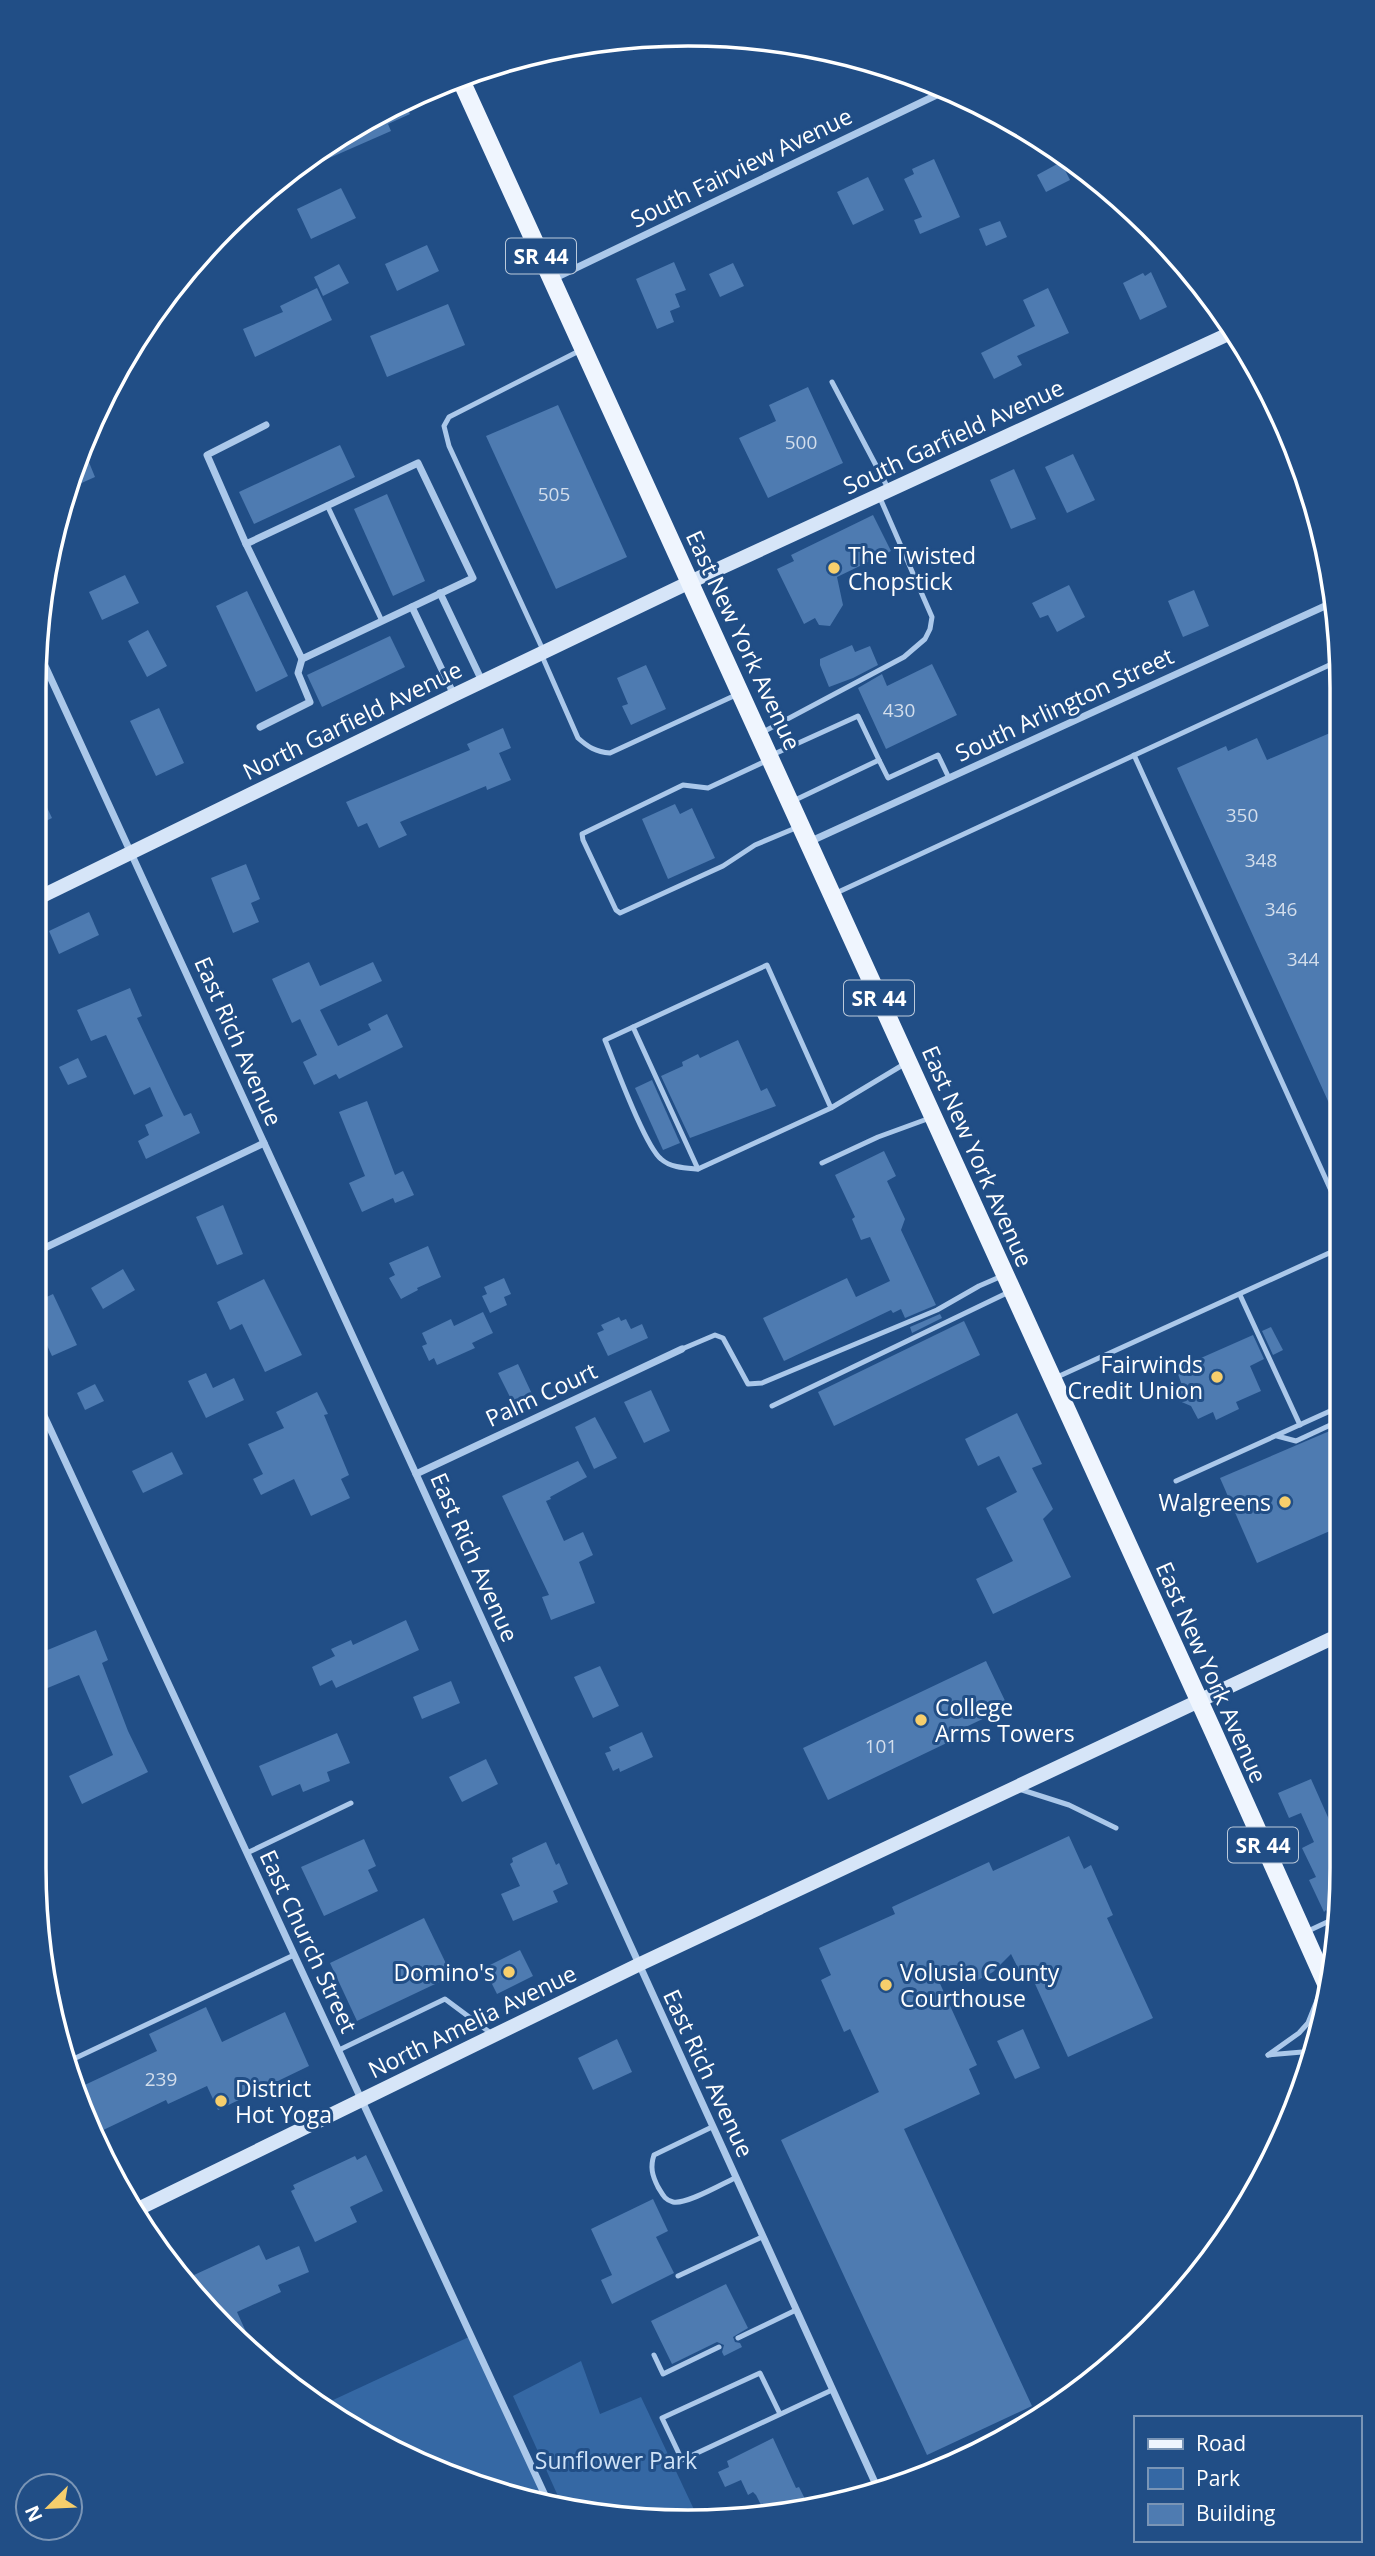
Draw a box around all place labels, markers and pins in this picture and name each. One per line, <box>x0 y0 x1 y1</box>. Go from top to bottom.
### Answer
place label: The Twisted Chopstick <box>848 539 976 597</box>
marker: The Twisted Chopstick <box>826 560 842 576</box>
place label: Fairwinds Credit Union <box>1068 1348 1203 1406</box>
marker: Fairwinds Credit Union <box>1209 1369 1225 1385</box>
place label: Walgreens <box>1158 1486 1271 1518</box>
marker: Walgreens <box>1277 1494 1293 1510</box>
place label: College Arms Towers <box>935 1691 1075 1749</box>
marker: College Arms Towers <box>913 1712 929 1728</box>
place label: Domino's <box>393 1956 495 1988</box>
place label: Volusia County Courthouse <box>900 1956 1060 2014</box>
marker: Domino's <box>501 1964 517 1980</box>
marker: Volusia County Courthouse <box>878 1977 894 1993</box>
place label: District Hot Yoga <box>235 2072 332 2130</box>
marker: District Hot Yoga <box>213 2093 229 2109</box>

